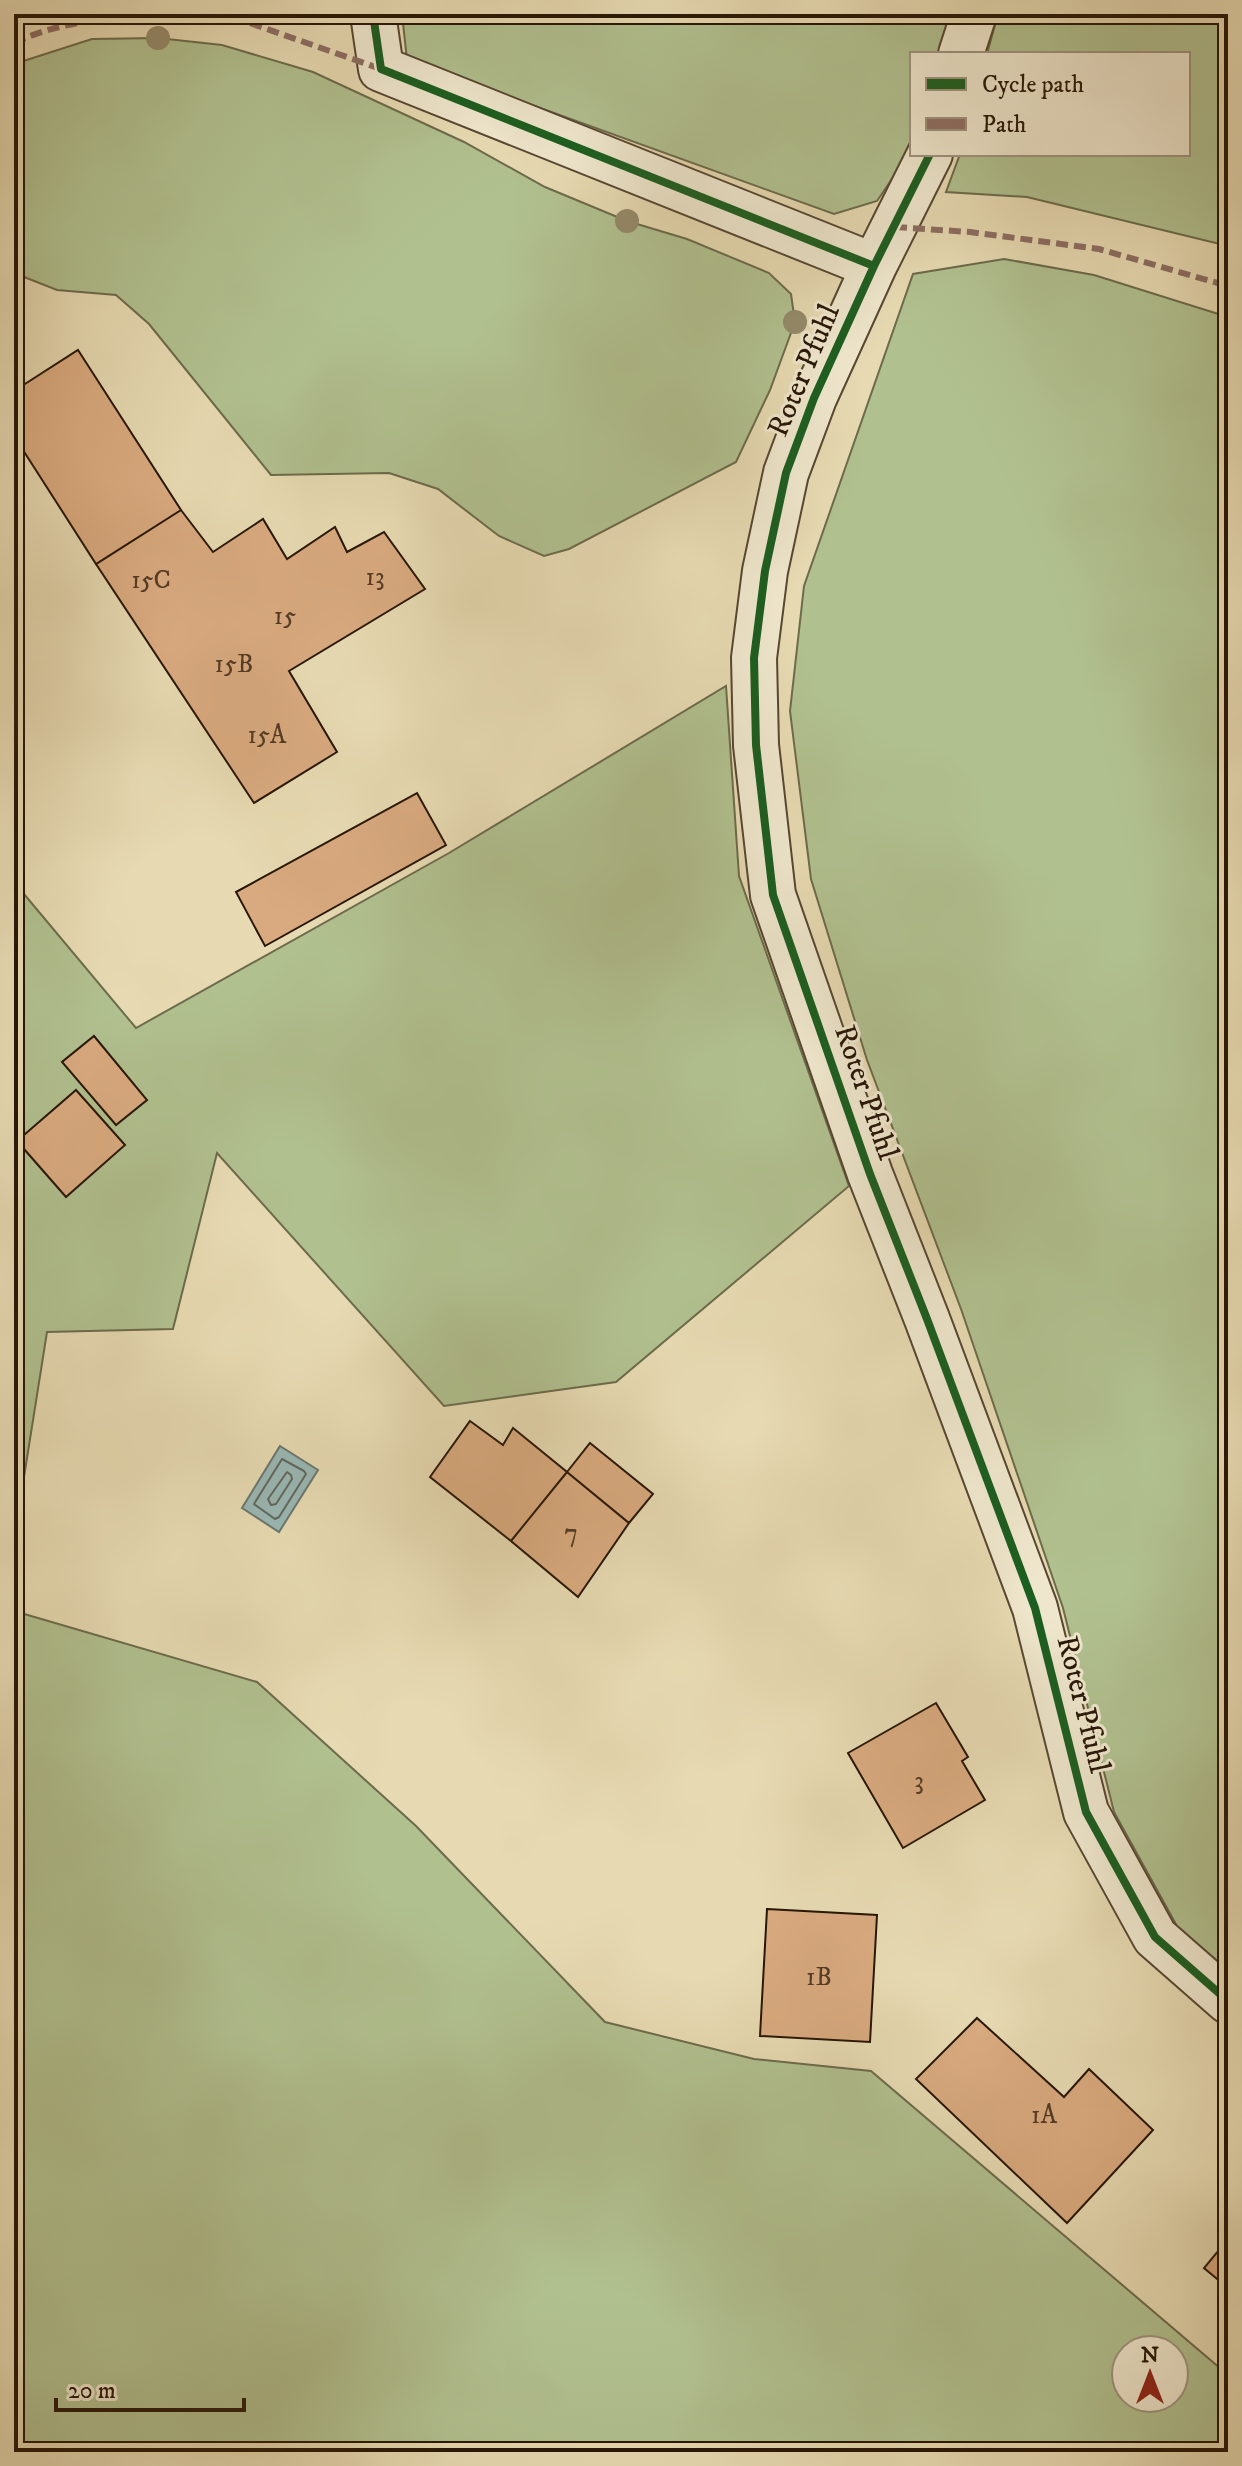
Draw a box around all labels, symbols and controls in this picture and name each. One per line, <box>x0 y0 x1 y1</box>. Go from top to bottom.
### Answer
legend <box>910 52 1190 156</box>
text: Cycle path <box>982 70 1084 100</box>
text: Path <box>982 110 1027 140</box>
street label: Roter Pfuhl <box>760 299 849 442</box>
house number: 13 <box>365 561 385 594</box>
house number: 15C <box>131 564 171 597</box>
house number: 15 <box>274 600 296 633</box>
house number: 15B <box>215 648 253 681</box>
house number: 15A <box>248 719 287 752</box>
street label: Roter Pfuhl <box>825 1020 906 1165</box>
house number: 7 <box>564 1517 578 1550</box>
street label: Roter Pfuhl <box>1048 1632 1117 1777</box>
house number: 3 <box>914 1765 924 1798</box>
house number: 1B <box>806 1961 832 1994</box>
house number: 1A <box>1031 2099 1057 2132</box>
north arrow <box>1110 2334 1190 2414</box>
text: N <box>1141 2342 1159 2369</box>
scale bar <box>56 2362 244 2412</box>
text: 20 m <box>68 2376 116 2406</box>

